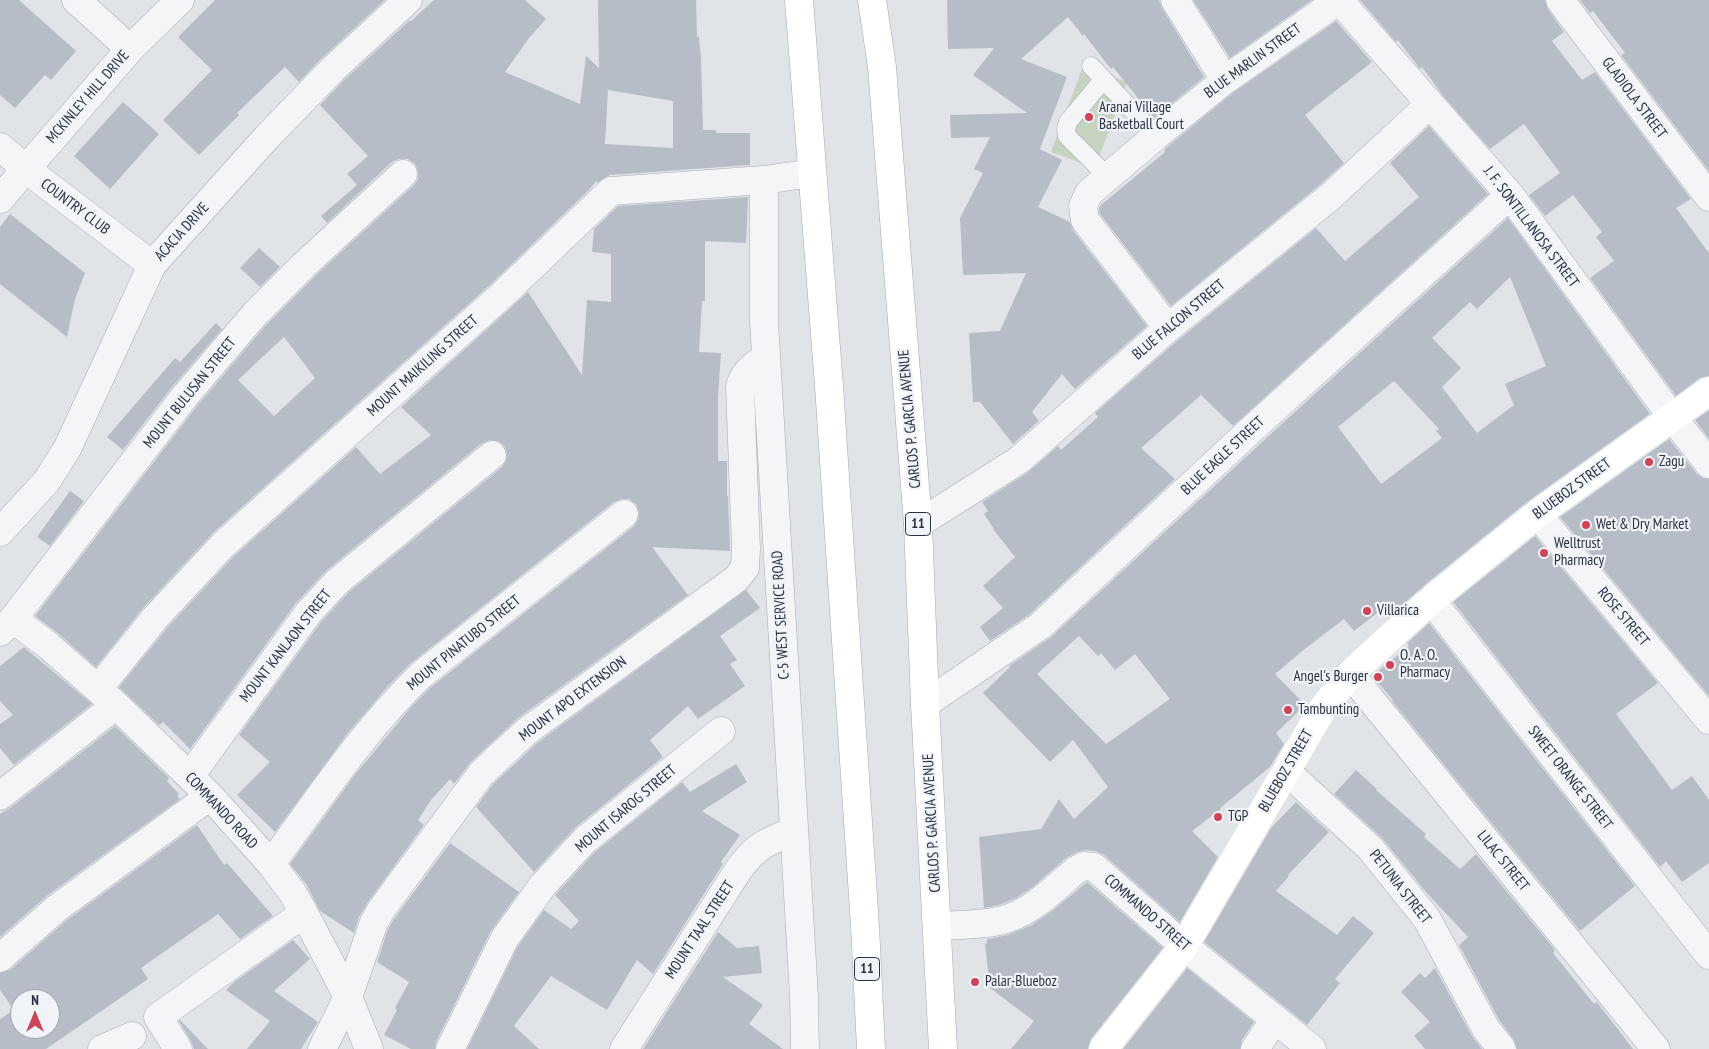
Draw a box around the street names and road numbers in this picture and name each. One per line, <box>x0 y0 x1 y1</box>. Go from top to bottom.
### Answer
street label: BLUE MARLIN STREET <box>1201 20 1305 102</box>
street label: MCKINLEY HILL DRIVE <box>43 47 133 147</box>
street label: GLADIOLA STREET <box>1598 54 1670 142</box>
street label: J. F. SONTILLANOSA STREET <box>1480 163 1582 291</box>
street label: COUNTRY CLUB <box>37 175 113 239</box>
street label: ACACIA DRIVE <box>151 199 213 265</box>
street label: BLUE FALCON STREET <box>1129 276 1229 364</box>
street label: MOUNT MAIKILING STREET <box>364 312 482 420</box>
street label: MOUNT BULUSAN STREET <box>140 334 240 452</box>
street label: CARLOS P. GARCIA AVENUE <box>895 349 925 489</box>
street label: BLUE EAGLE STREET <box>1178 413 1268 499</box>
street label: BLUEBOZ STREET <box>1529 455 1615 523</box>
road number: 11 <box>906 512 930 536</box>
street label: C-5 WEST SERVICE ROAD <box>769 550 793 680</box>
street label: ROSE STREET <box>1593 584 1653 650</box>
street label: MOUNT KANLAON STREET <box>236 586 336 706</box>
street label: MOUNT PINATUBO STREET <box>404 592 524 694</box>
street label: MOUNT APO EXTENSION <box>516 653 630 745</box>
street label: SWEET ORANGE STREET <box>1524 723 1616 833</box>
street label: BLUEBOZ STREET <box>1255 727 1317 815</box>
street label: CARLOS P. GARCIA AVENUE <box>919 753 945 893</box>
street label: MOUNT ISAROG STREET <box>572 762 680 856</box>
street label: COMMANDO ROAD <box>181 769 261 853</box>
street label: LILAC STREET <box>1473 827 1533 895</box>
street label: PETUNIA STREET <box>1365 846 1435 928</box>
street label: COMMANDO STREET <box>1100 871 1194 955</box>
street label: MOUNT TAAL STREET <box>662 878 738 982</box>
road number: 11 <box>854 958 880 981</box>

